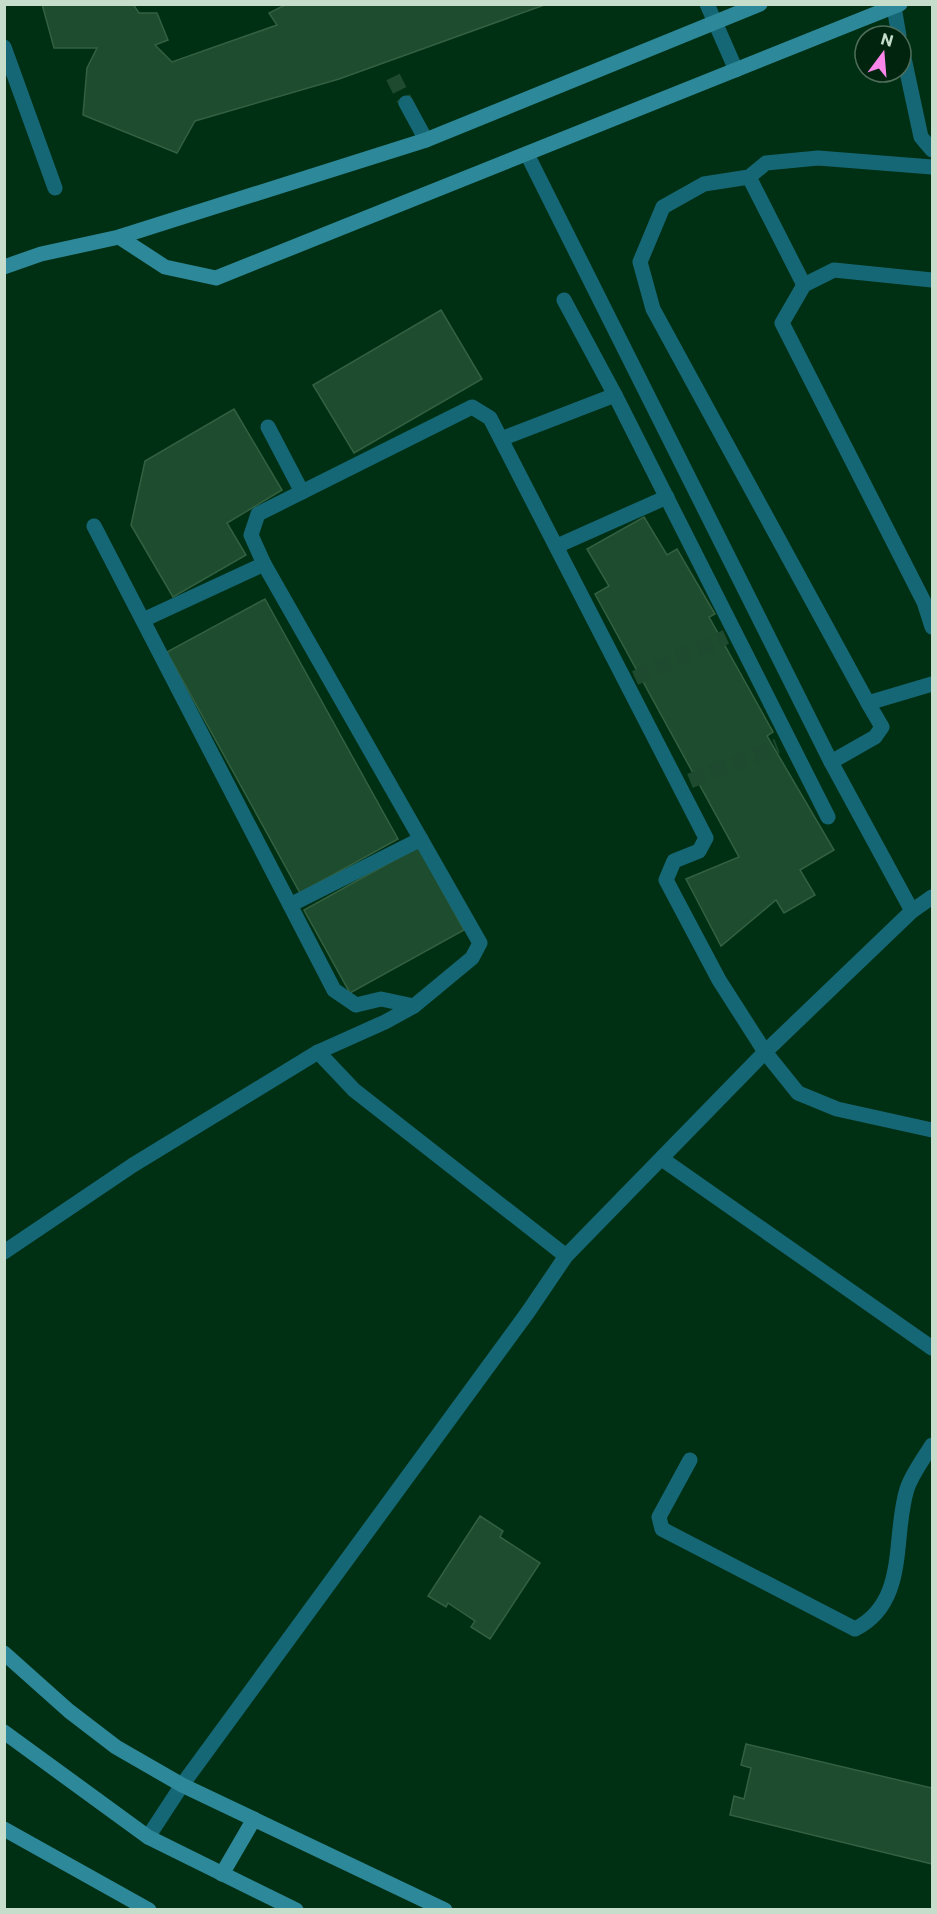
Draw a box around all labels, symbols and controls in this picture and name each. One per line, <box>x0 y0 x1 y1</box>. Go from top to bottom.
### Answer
north arrow <box>853 24 913 84</box>
text: N <box>879 28 896 50</box>

